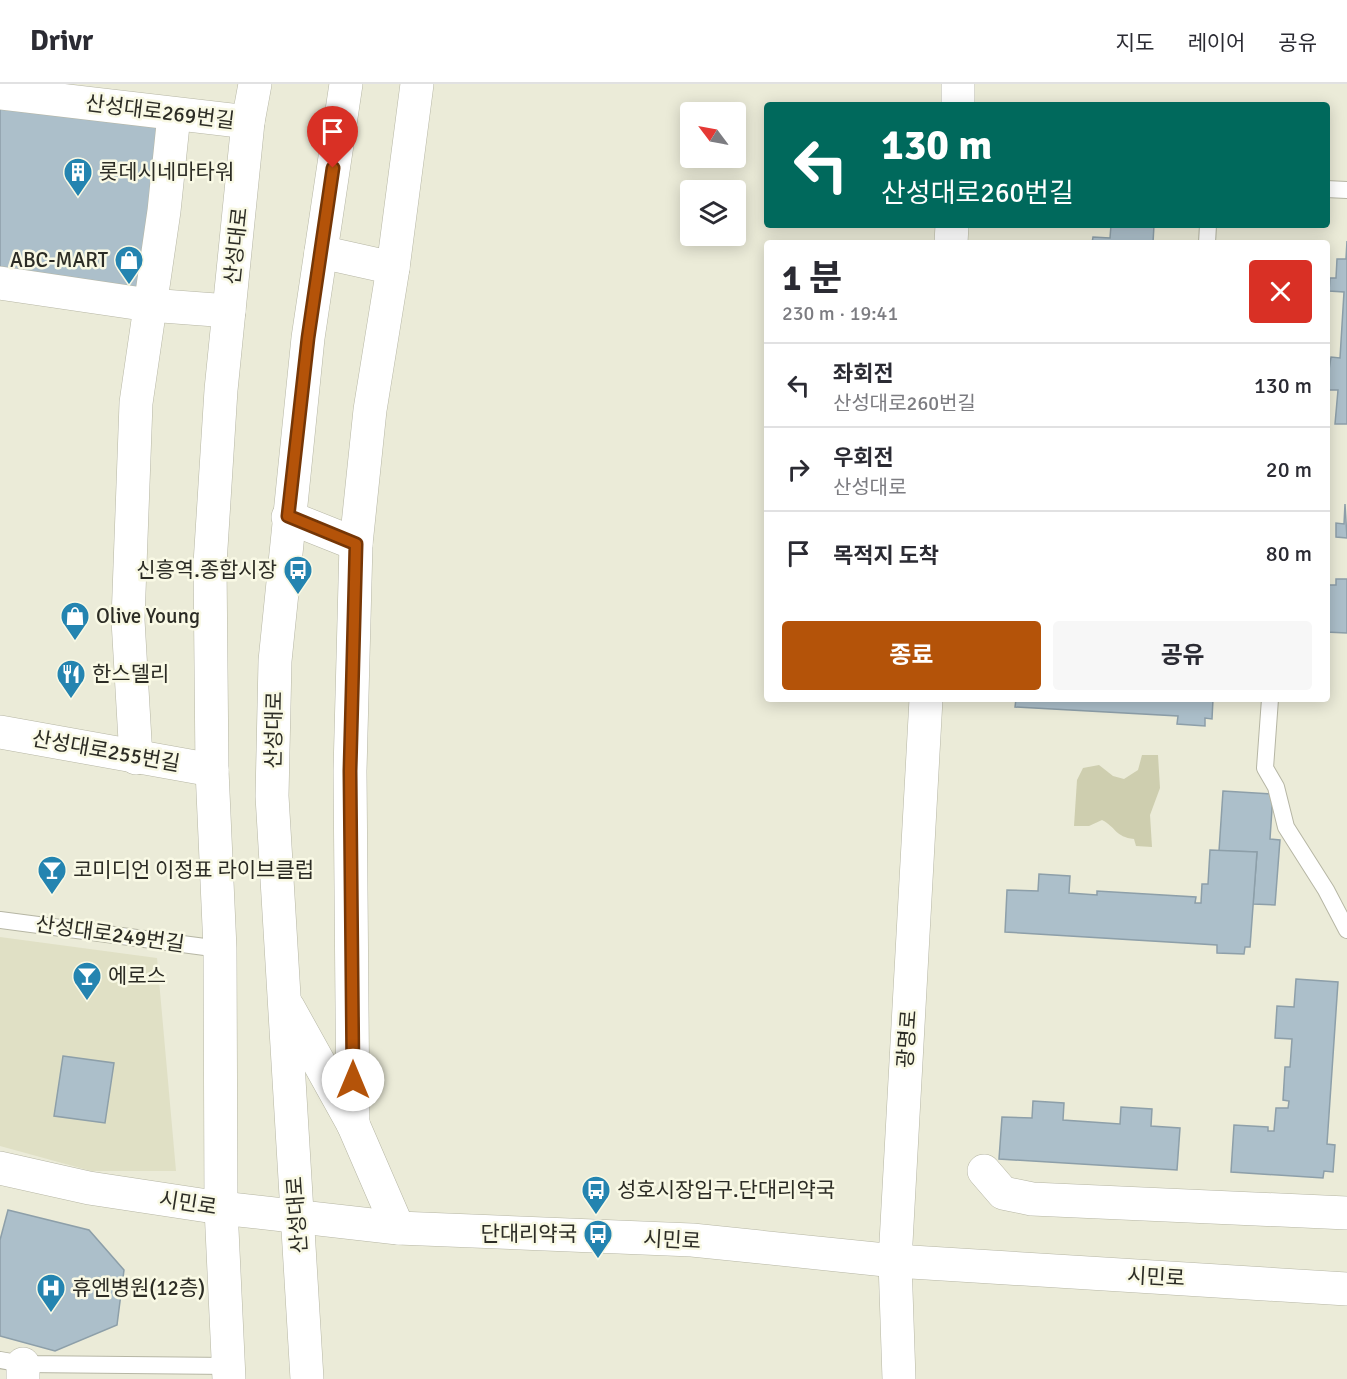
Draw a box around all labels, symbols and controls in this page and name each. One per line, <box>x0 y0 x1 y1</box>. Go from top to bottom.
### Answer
text: Drivr <box>30 24 93 58</box>
text: 지도 <box>1116 30 1154 56</box>
text: 레이어 <box>1187 30 1245 56</box>
text: 공유 <box>1278 30 1317 56</box>
street label: 산성대로269번길 <box>84 90 236 134</box>
north arrow <box>680 102 746 168</box>
map controls <box>680 102 746 246</box>
pin <box>307 106 358 168</box>
icon: arrive <box>316 115 349 148</box>
text: 130 m <box>881 120 992 171</box>
icon: left <box>782 126 860 204</box>
building icon: 롯데시네마타워 <box>62 156 94 198</box>
place label: 롯데시네마타워 <box>99 159 234 185</box>
text: 산성대로260번길 <box>881 177 1074 210</box>
button: layers <box>680 180 746 246</box>
street label: 산성대로 <box>219 206 253 286</box>
shop icon: ABC-MART <box>113 244 145 286</box>
place label: ABC-MART <box>10 247 109 273</box>
text: 1 분 <box>782 256 842 301</box>
button: close <box>1249 260 1312 323</box>
text: 230 m · 19:41 <box>782 301 898 326</box>
text: 좌회전 <box>833 360 894 387</box>
icon: left <box>782 369 815 402</box>
text: 130 m <box>1254 372 1312 399</box>
text: 산성대로260번길 <box>833 391 976 416</box>
text: 우회전 <box>833 444 894 471</box>
icon: right <box>782 453 815 486</box>
text: 20 m <box>1266 456 1312 483</box>
text: 산성대로 <box>833 475 907 500</box>
icon: arrive <box>782 537 815 570</box>
text: 80 m <box>1266 540 1312 567</box>
text: 목적지 도착 <box>833 542 939 569</box>
bus stop icon: 신흥역.종합시장 <box>282 554 314 596</box>
place label: 신흥역.종합시장 <box>136 557 277 583</box>
shop icon: Olive Young <box>59 600 91 642</box>
place label: Olive Young <box>96 603 200 629</box>
button: 종료 <box>782 621 1041 690</box>
button: 공유 <box>1053 621 1312 690</box>
restaurant icon: 한스델리 <box>55 658 87 700</box>
place label: 한스델리 <box>92 661 169 687</box>
street label: 산성대로 <box>260 691 288 769</box>
street label: 산성대로255번길 <box>30 725 182 777</box>
bar icon: 코미디언 이정표 라이브클럽 <box>36 854 68 896</box>
place label: 코미디언 이정표 라이브클럽 <box>73 857 314 883</box>
street label: 산성대로249번길 <box>34 911 186 957</box>
bar icon: 에로스 <box>71 960 103 1002</box>
place label: 에로스 <box>108 963 166 989</box>
street label: 광명로 <box>892 1009 922 1069</box>
position arrow <box>321 1048 385 1112</box>
bus stop icon: 성호시장입구.단대리약국 <box>580 1174 612 1216</box>
street label: 산성대로 <box>281 1176 313 1254</box>
place label: 성호시장입구.단대리약국 <box>617 1177 835 1203</box>
street label: 시민로 <box>157 1186 219 1220</box>
bus stop icon: 단대리약국 <box>582 1218 614 1260</box>
place label: 단대리약국 <box>480 1221 577 1247</box>
street label: 시민로 <box>642 1226 702 1254</box>
street label: 시민로 <box>1126 1263 1186 1291</box>
hospital icon: 휴엔병원(12층) <box>35 1272 67 1314</box>
place label: 휴엔병원(12층) <box>72 1275 205 1301</box>

